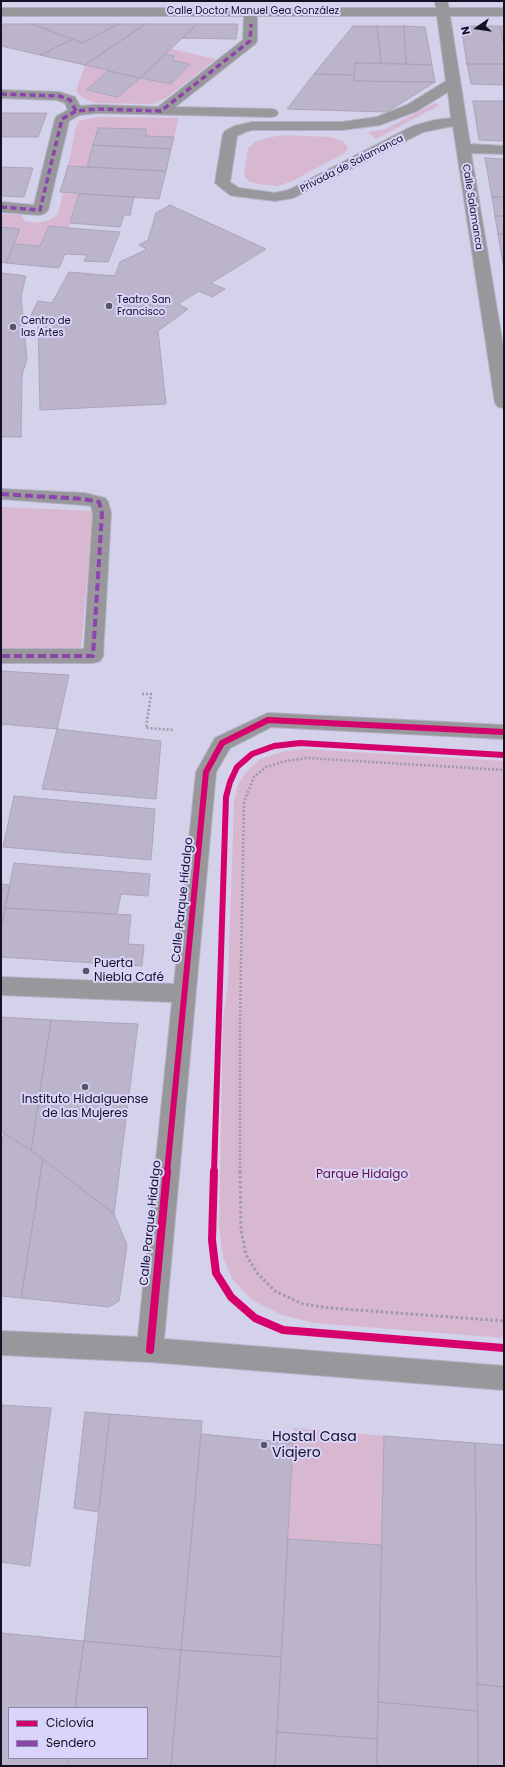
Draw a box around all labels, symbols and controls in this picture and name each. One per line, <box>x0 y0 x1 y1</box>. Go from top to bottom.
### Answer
street label: Calle Doctor Manuel Gea González <box>167 5 339 17</box>
north arrow <box>457 8 497 48</box>
text: N <box>457 25 474 37</box>
street label: Privada de Salamanca <box>298 133 406 195</box>
street label: Calle Salamanca <box>459 163 485 251</box>
place label: Teatro San Francisco <box>117 294 171 318</box>
marker: Teatro San Francisco <box>104 301 114 311</box>
place label: Centro de las Artes <box>21 315 71 338</box>
marker: Centro de las Artes <box>8 322 18 332</box>
street label: Calle Parque Hidalgo <box>169 837 197 963</box>
place label: Puerta Niebla Café <box>94 957 164 985</box>
marker: Puerta Niebla Café <box>81 966 91 976</box>
marker: Instituto Hidalguense de las Mujeres <box>80 1082 90 1092</box>
place label: Instituto Hidalguense de las Mujeres <box>22 1093 148 1121</box>
street label: Calle Parque Hidalgo <box>137 1160 165 1286</box>
park label: Parque Hidalgo <box>316 1168 408 1182</box>
place label: Hostal Casa Viajero <box>272 1429 357 1462</box>
marker: Hostal Casa Viajero <box>259 1440 269 1450</box>
legend <box>8 1707 148 1759</box>
text: Ciclovía <box>46 1714 94 1731</box>
text: Sendero <box>46 1734 96 1751</box>

